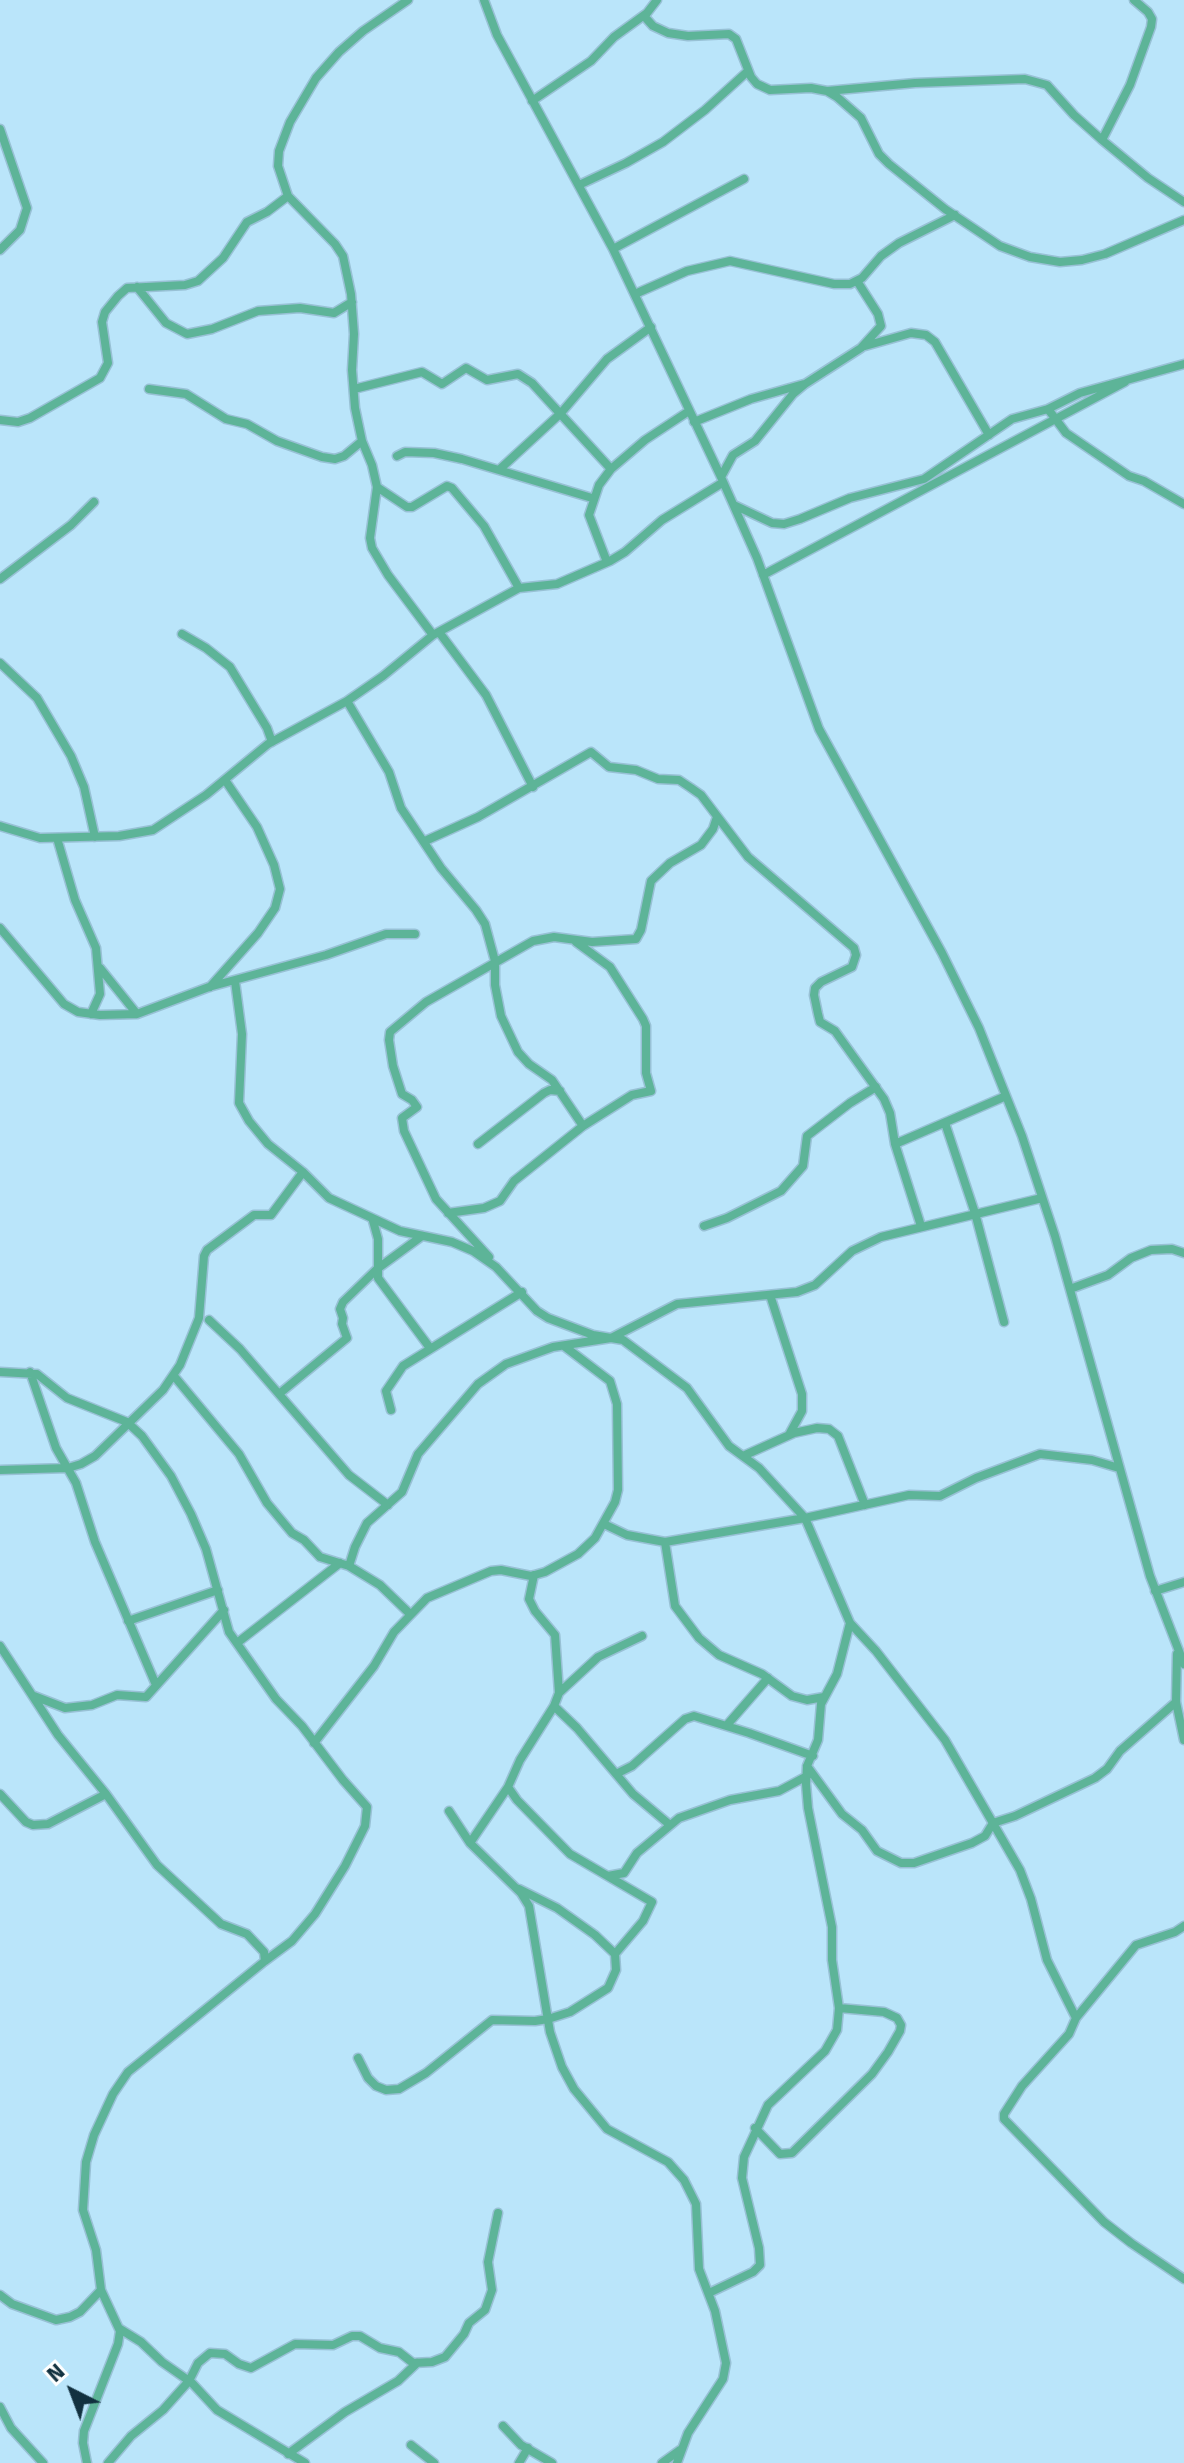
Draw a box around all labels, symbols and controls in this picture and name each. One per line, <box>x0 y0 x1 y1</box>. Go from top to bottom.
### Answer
north arrow <box>32 2351 112 2431</box>
text: N <box>41 2358 70 2388</box>

